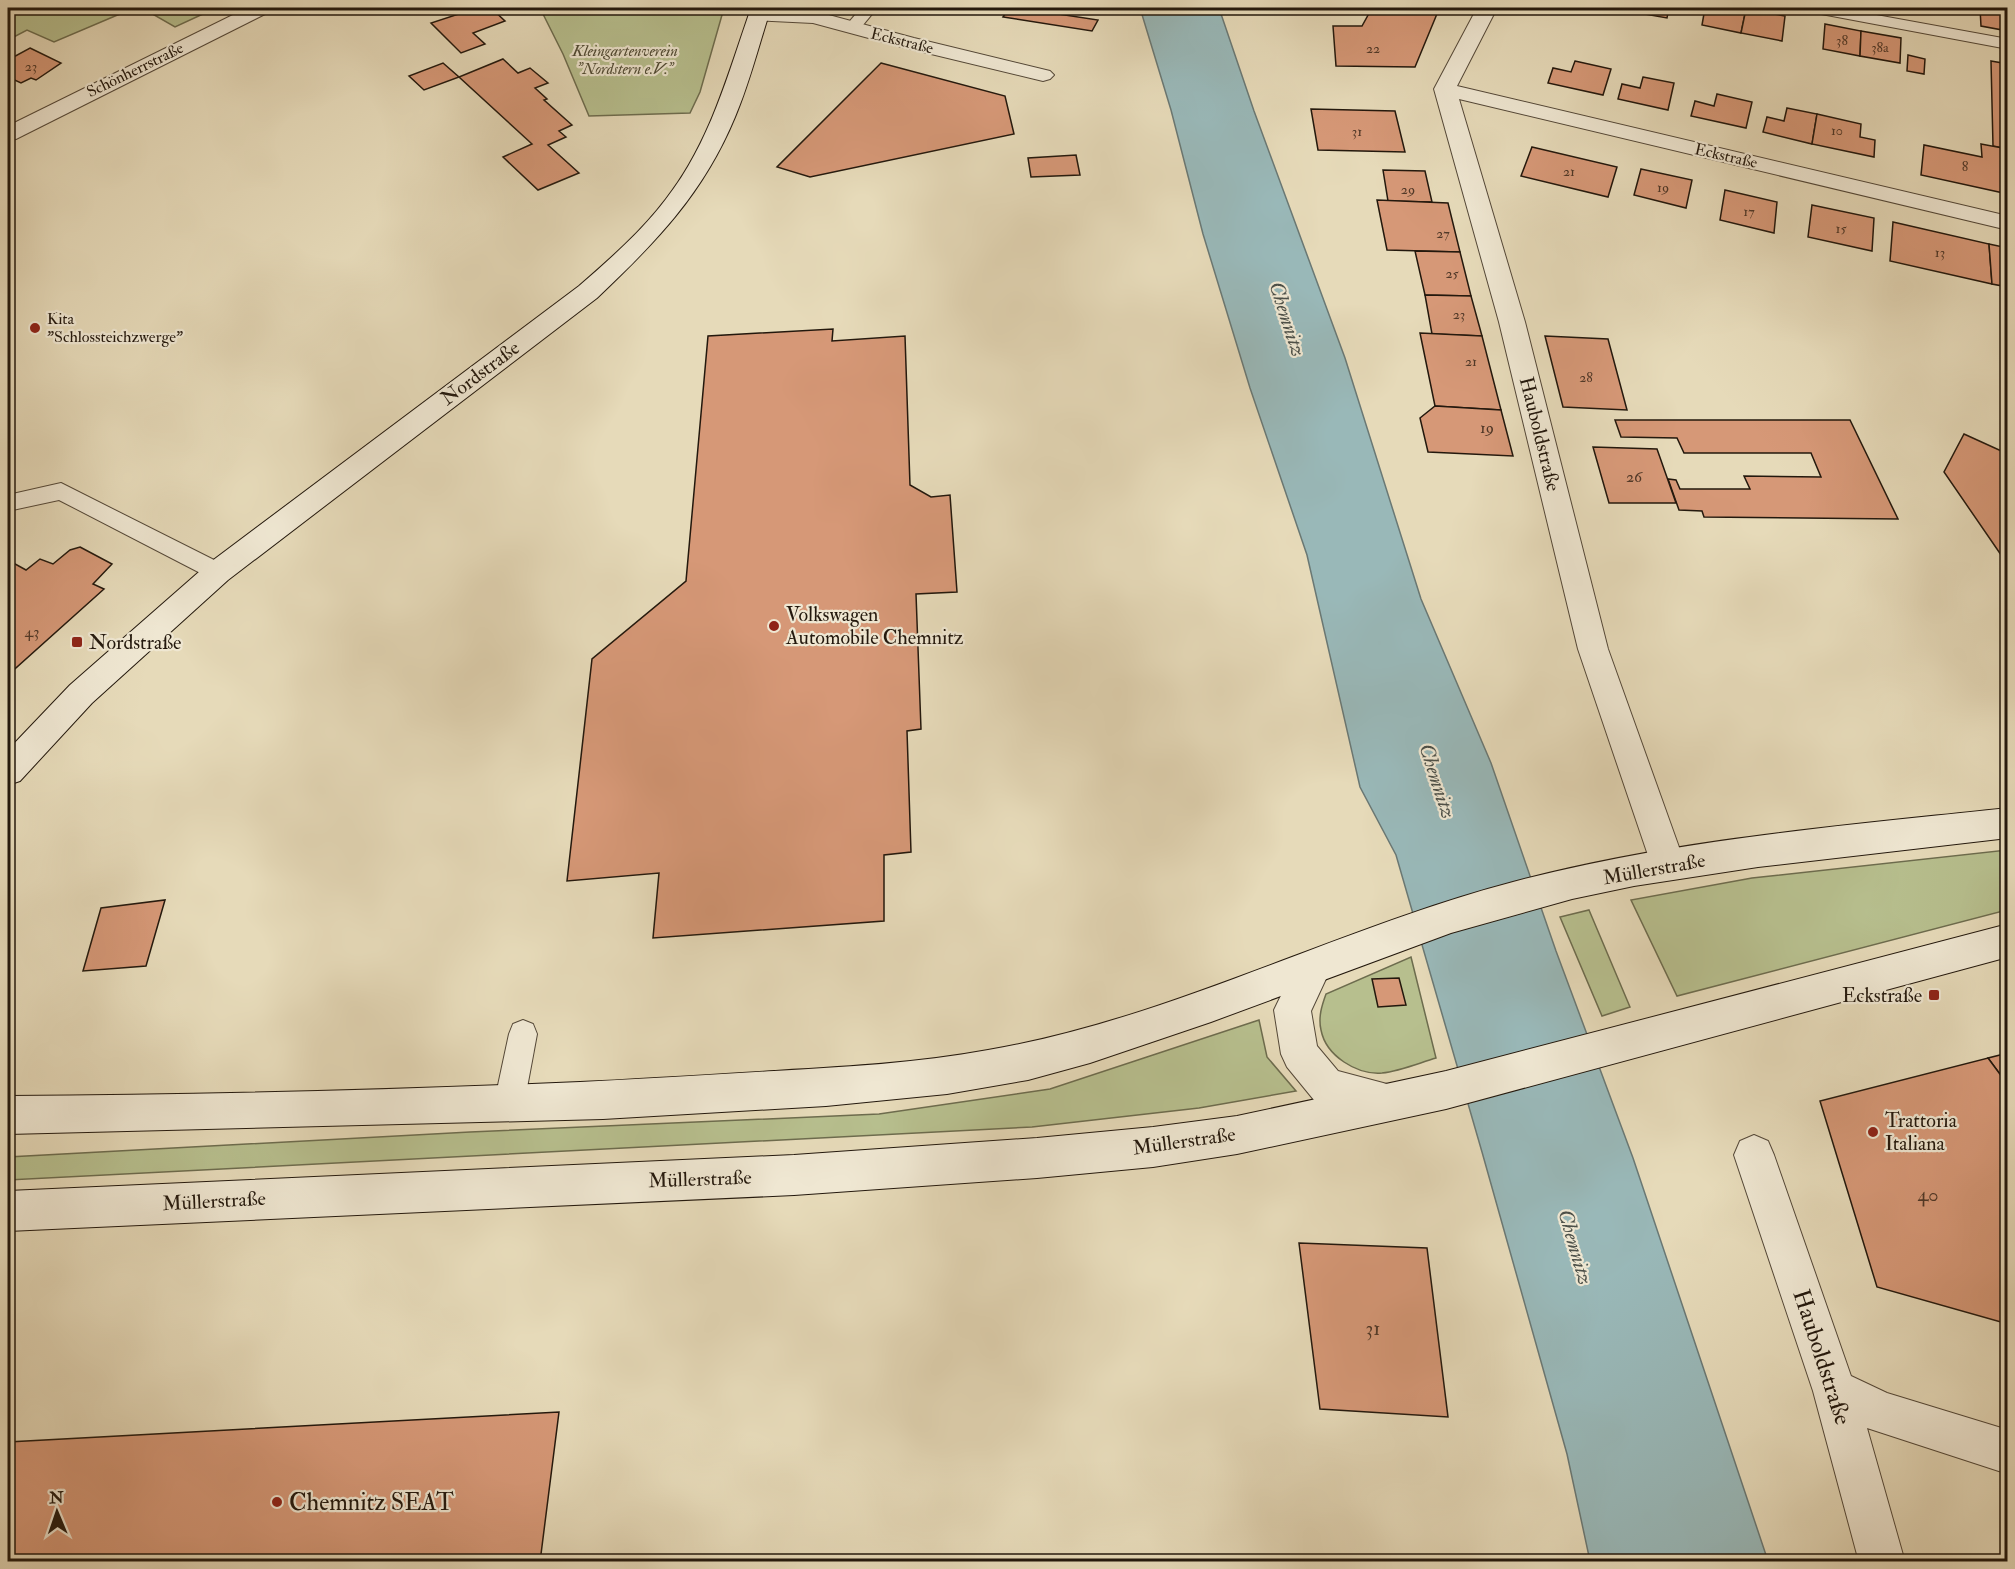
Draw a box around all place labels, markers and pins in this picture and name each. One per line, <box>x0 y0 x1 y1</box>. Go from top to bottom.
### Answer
place label: Kita "Schlossteichzwerge" <box>47 309 183 347</box>
marker: Kita "Schlossteichzwerge" <box>28 321 42 335</box>
place label: Volkswagen Automobile Chemnitz <box>785 602 964 650</box>
marker: Volkswagen Automobile Chemnitz <box>767 619 781 633</box>
place label: Nordstraße <box>89 630 181 655</box>
marker: Nordstraße <box>70 635 84 649</box>
place label: Eckstraße <box>1842 983 1922 1008</box>
marker: Eckstraße <box>1927 988 1941 1002</box>
place label: Trattoria Italiana <box>1885 1108 1958 1156</box>
marker: Trattoria Italiana <box>1866 1125 1880 1139</box>
place label: Chemnitz SEAT <box>289 1487 454 1518</box>
marker: Chemnitz SEAT <box>270 1495 284 1509</box>

